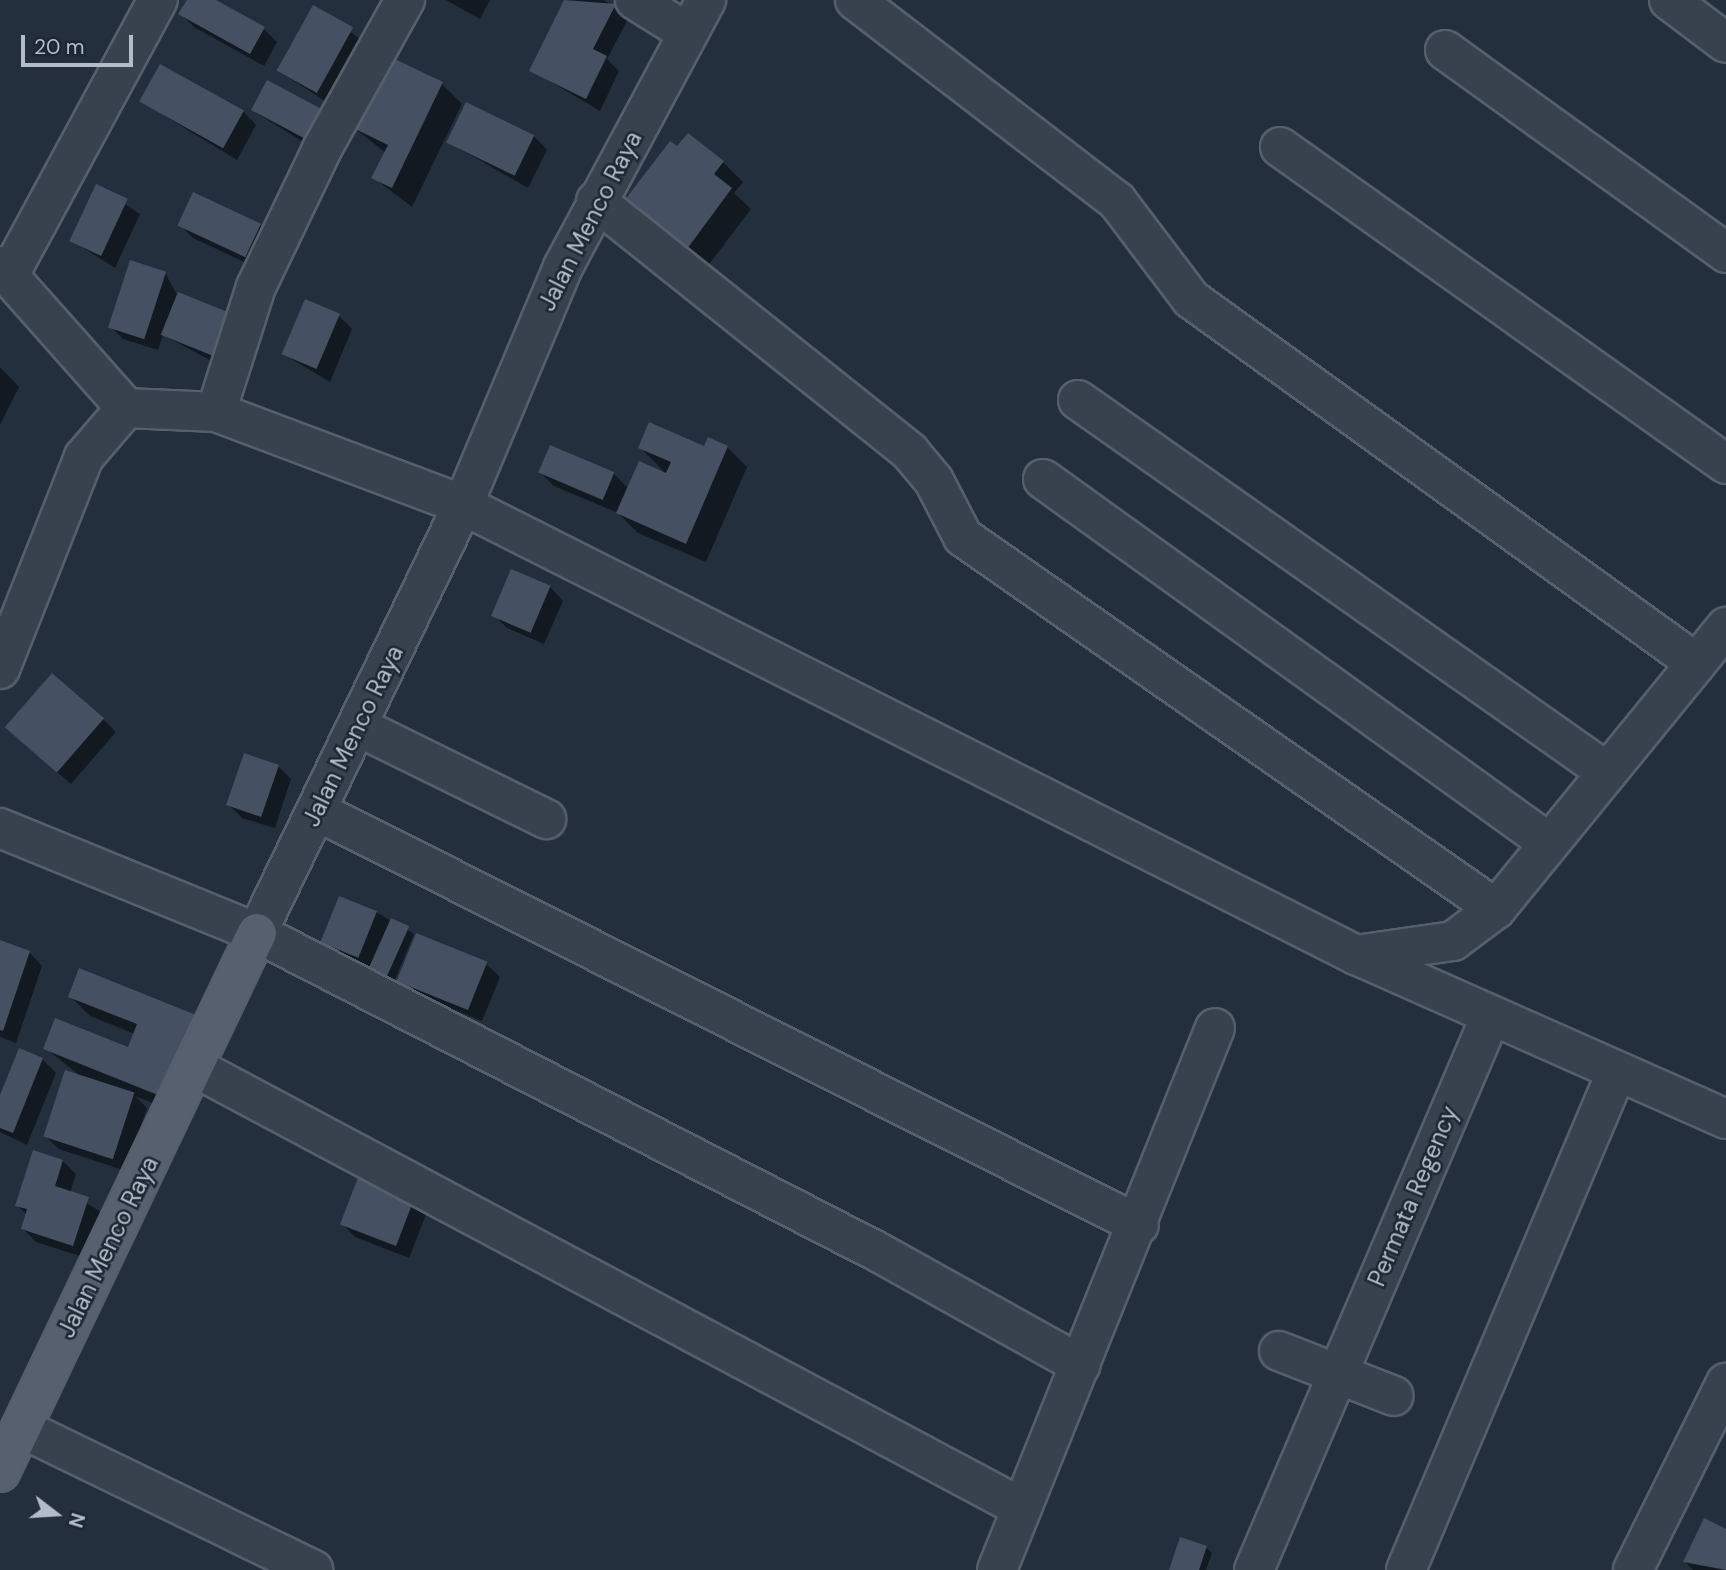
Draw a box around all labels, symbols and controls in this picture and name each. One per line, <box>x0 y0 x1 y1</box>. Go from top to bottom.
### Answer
scale bar <box>24 21 136 65</box>
text: 20 m <box>34 33 85 61</box>
street label: Jalan Menco Raya <box>532 126 648 316</box>
street label: Jalan Menco Raya <box>297 641 409 831</box>
street label: Permata Regency <box>1362 1101 1464 1291</box>
street label: Jalan Menco Raya <box>52 1152 164 1342</box>
north arrow <box>21 1479 91 1549</box>
text: N <box>63 1510 91 1531</box>

